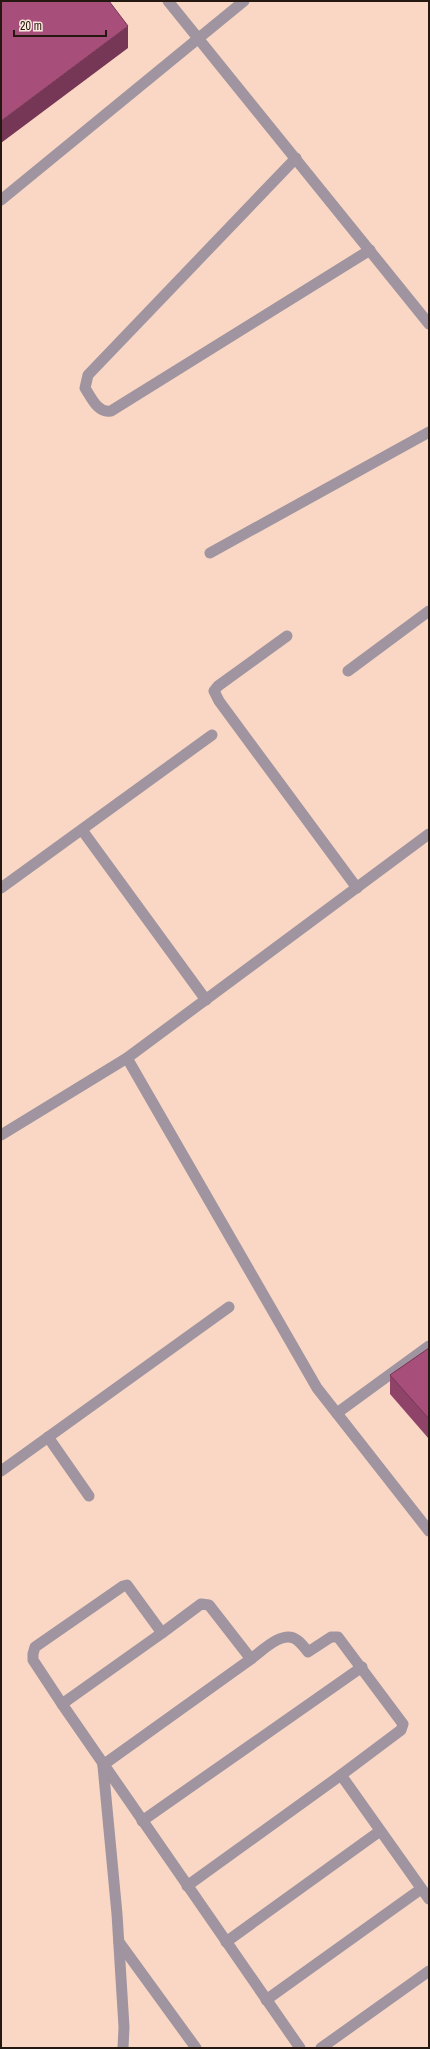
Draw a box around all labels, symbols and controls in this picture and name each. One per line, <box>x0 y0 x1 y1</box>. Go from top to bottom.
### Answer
scale bar <box>14 12 106 38</box>
text: 20 m <box>20 18 42 34</box>

